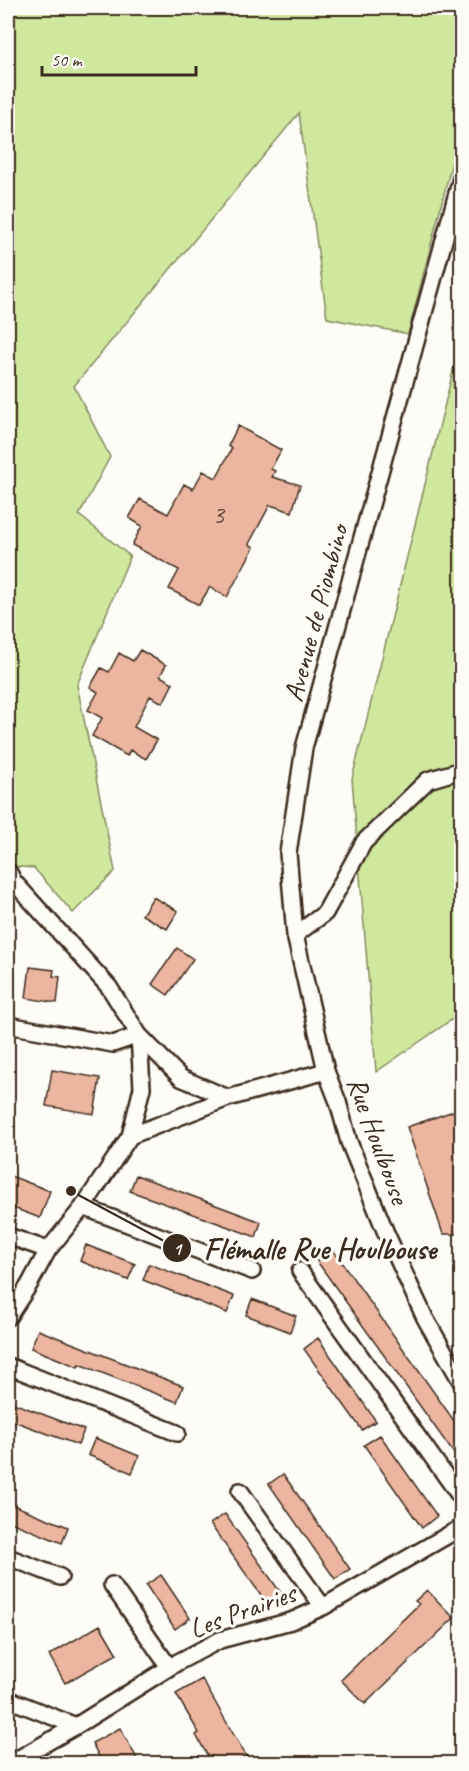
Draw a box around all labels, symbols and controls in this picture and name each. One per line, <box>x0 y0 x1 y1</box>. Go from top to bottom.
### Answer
scale bar <box>42 39 196 77</box>
text: 50 m <box>51 49 84 71</box>
house number: 3 <box>212 498 226 531</box>
street label: Avenue de Piombino <box>275 518 357 705</box>
street label: Rue Houlbouse <box>339 1072 418 1210</box>
callout: Flémalle Rue Houlbouse <box>162 1224 448 1272</box>
text: Flémalle Rue Houlbouse <box>204 1230 438 1268</box>
text: 1 <box>173 1238 183 1260</box>
street label: Les Prairies <box>184 1574 302 1646</box>

